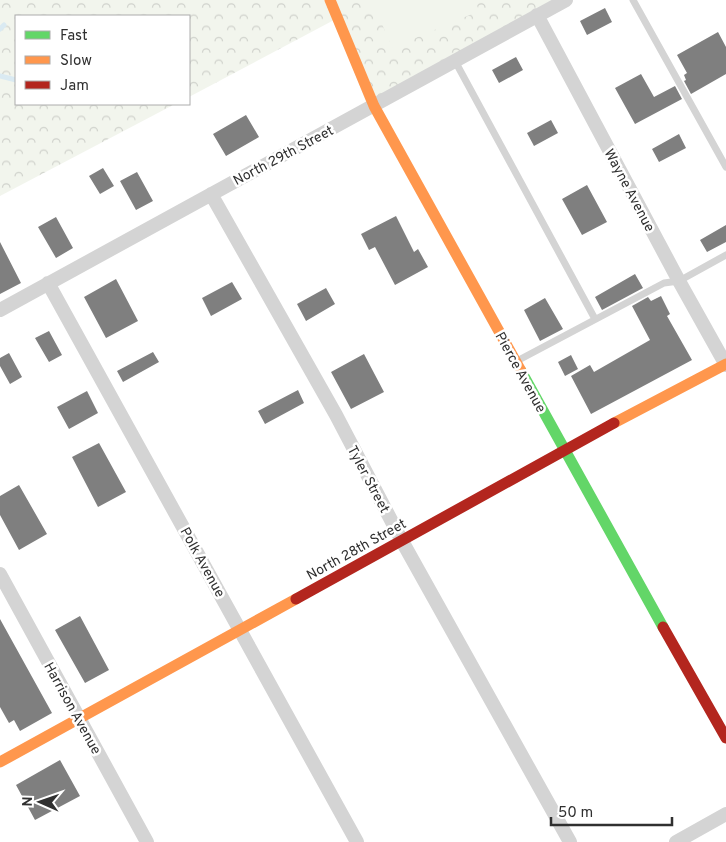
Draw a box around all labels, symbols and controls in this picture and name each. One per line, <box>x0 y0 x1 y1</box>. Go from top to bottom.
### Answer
legend <box>15 15 190 105</box>
text: Fast <box>60 27 88 46</box>
text: Slow <box>60 52 92 71</box>
text: Jam <box>60 77 89 96</box>
street label: North 29th Street <box>231 123 337 190</box>
street label: Wayne Avenue <box>600 146 658 235</box>
street label: Pierce Avenue <box>491 330 549 416</box>
street label: Tyler Street <box>343 443 392 516</box>
street label: North 28th Street <box>304 516 409 585</box>
street label: Polk Avenue <box>176 525 228 601</box>
street label: Harrison Avenue <box>39 660 104 758</box>
north arrow <box>15 777 65 827</box>
scale bar <box>551 794 672 826</box>
text: N <box>20 796 37 807</box>
text: 50 m <box>558 804 593 823</box>

